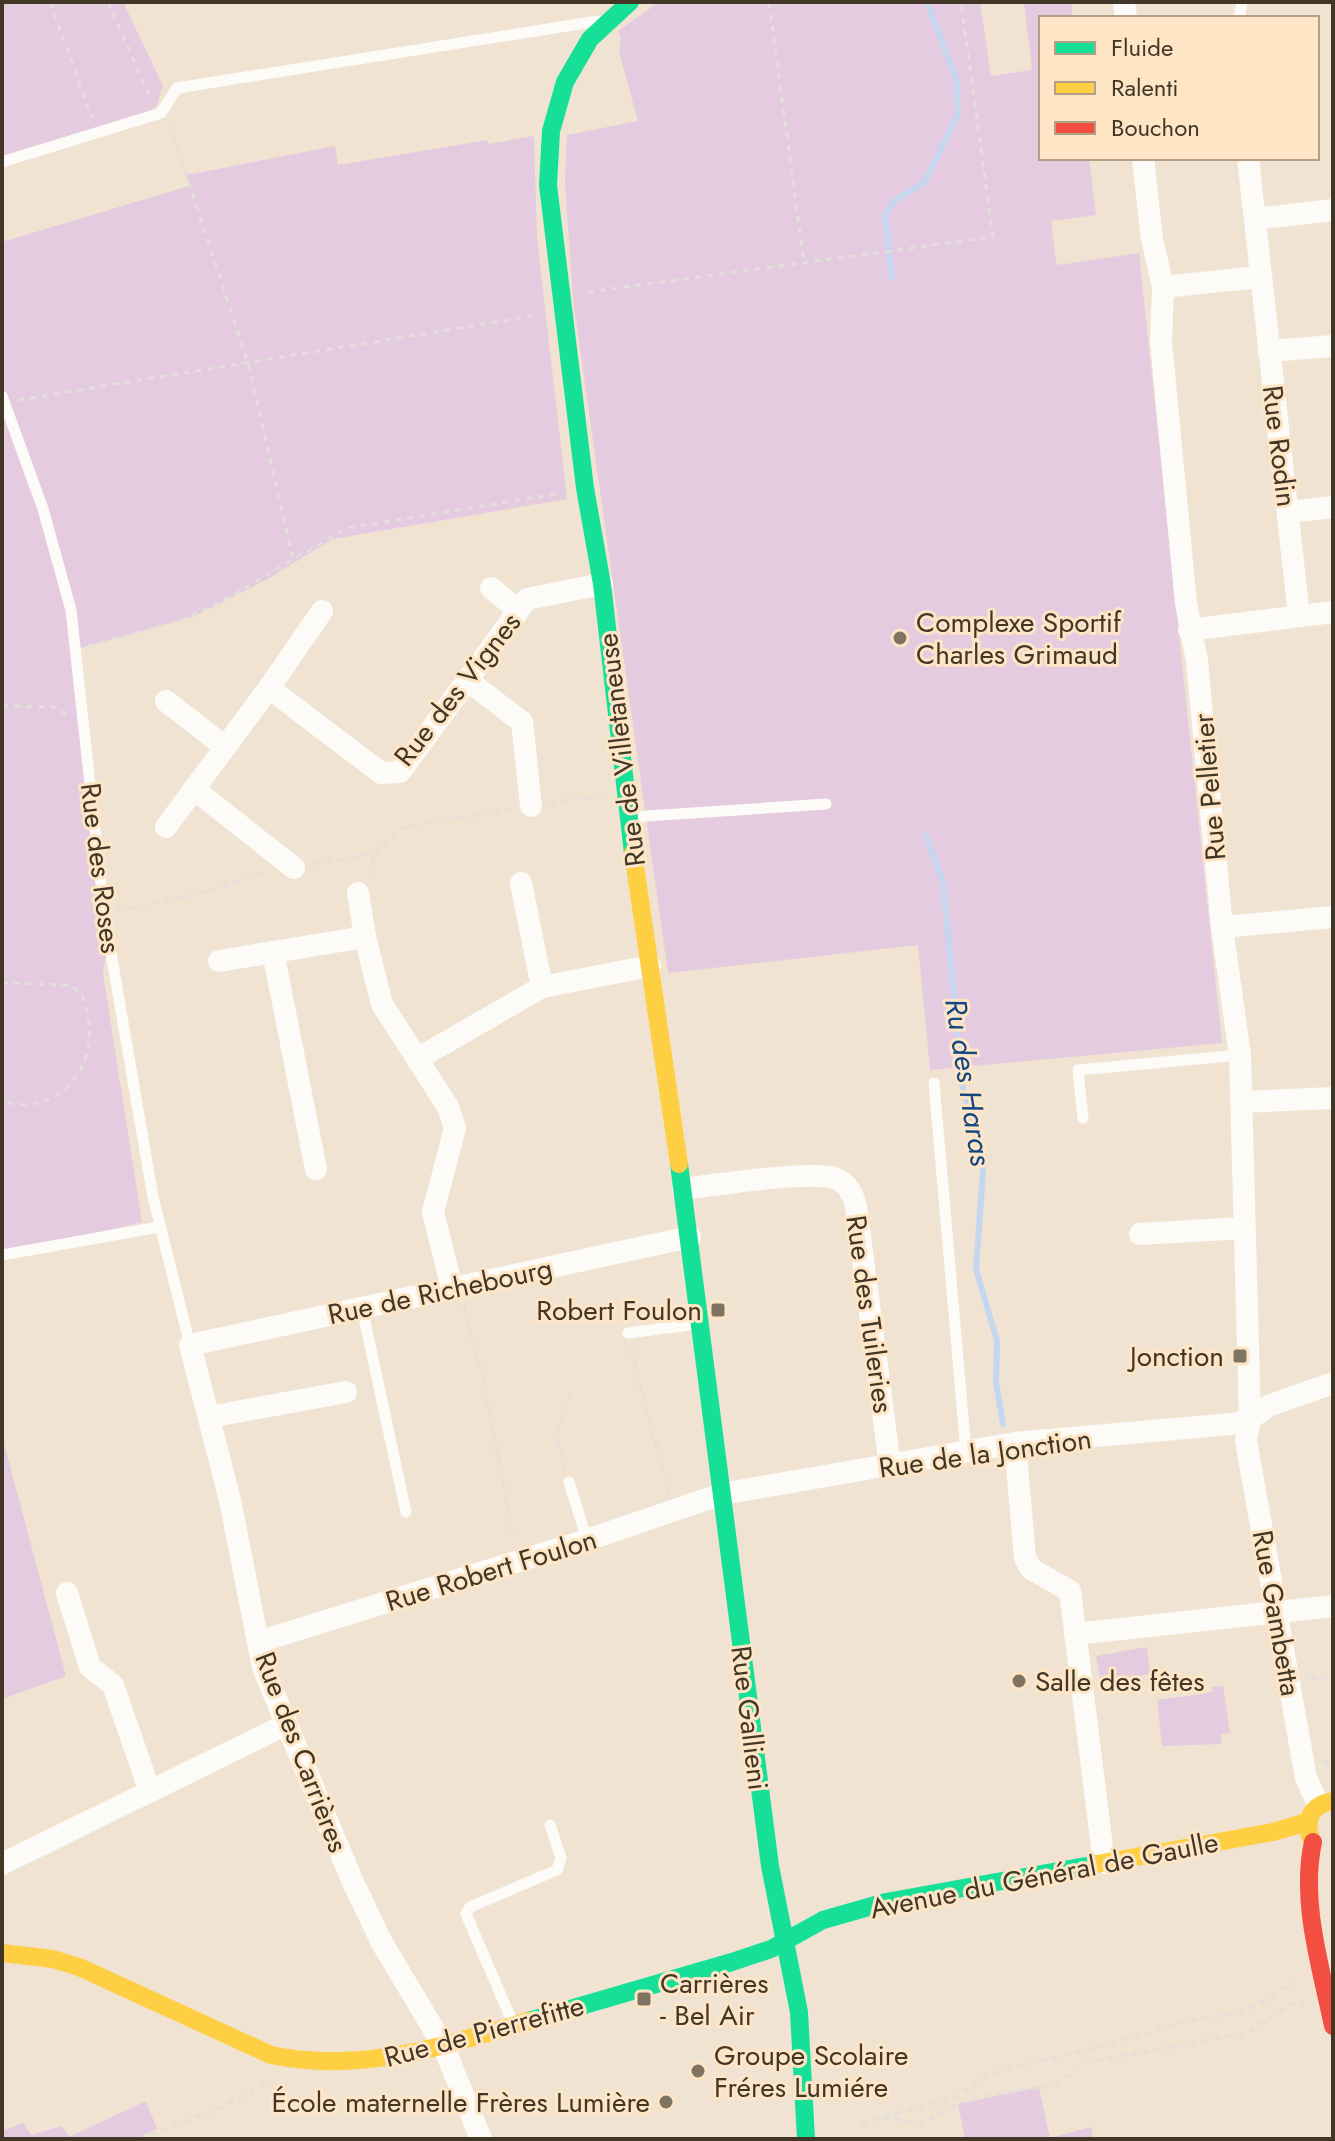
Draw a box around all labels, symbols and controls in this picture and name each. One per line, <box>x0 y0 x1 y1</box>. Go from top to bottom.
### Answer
legend <box>1039 16 1319 160</box>
text: Fluide <box>1111 30 1173 65</box>
text: Ralenti <box>1111 70 1178 105</box>
text: Bouchon <box>1111 110 1200 145</box>
street label: Rue Rodin <box>1252 383 1307 509</box>
place label: Complexe Sportif Charles Grimaud <box>916 602 1122 675</box>
street label: Rue des Vignes <box>384 604 531 775</box>
marker: Complexe Sportif Charles Grimaud <box>891 629 909 647</box>
street label: Rue de Villetaneuse <box>587 631 656 869</box>
street label: Rue Pelletier <box>1183 711 1236 862</box>
street label: Rue des Roses <box>70 781 131 956</box>
water label: Ru des Haras <box>934 995 1003 1169</box>
street label: Rue des Tuileries <box>835 1212 904 1416</box>
street label: Rue de Richebourg <box>324 1248 556 1335</box>
place label: Robert Foulon <box>536 1290 702 1331</box>
marker: Robert Foulon <box>709 1301 727 1319</box>
place label: Jonction <box>1126 1336 1224 1377</box>
marker: Jonction <box>1231 1347 1249 1365</box>
street label: Rue de la Jonction <box>876 1418 1094 1489</box>
street label: Rue Robert Foulon <box>381 1519 602 1622</box>
street label: Rue Gambetta <box>1242 1527 1311 1699</box>
street label: Rue Gallieni <box>720 1644 779 1792</box>
street label: Rue des Carrières <box>244 1646 359 1858</box>
place label: Salle des fêtes <box>1035 1661 1204 1702</box>
marker: Salle des fêtes <box>1010 1672 1028 1690</box>
street label: Avenue du Général de Gaulle <box>867 1822 1222 1929</box>
place label: Carrières - Bel Air <box>660 1963 768 2036</box>
street label: Rue de Pierrefitte <box>380 1985 589 2078</box>
marker: Carrières - Bel Air <box>635 1990 653 2008</box>
place label: Groupe Scolaire Fréres Lumiére <box>714 2035 908 2108</box>
marker: Groupe Scolaire Fréres Lumiére <box>689 2062 707 2080</box>
place label: École maternelle Frères Lumière <box>272 2082 650 2123</box>
marker: École maternelle Frères Lumière <box>657 2093 675 2111</box>

